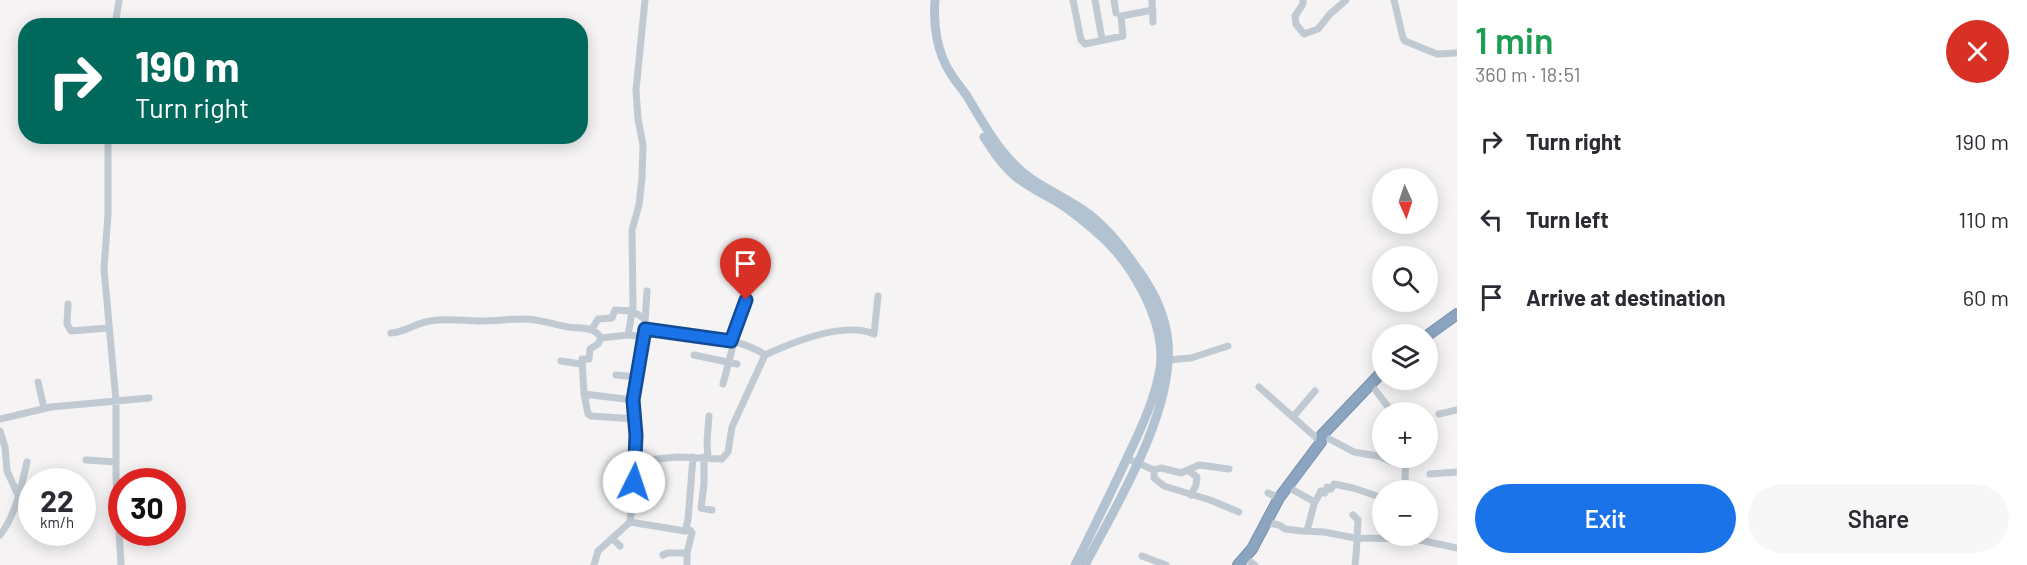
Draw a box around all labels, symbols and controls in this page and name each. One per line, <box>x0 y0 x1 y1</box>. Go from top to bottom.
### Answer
text: 1 min <box>1475 18 1554 61</box>
button: close <box>1946 20 2009 83</box>
text: 190 m <box>135 40 240 90</box>
icon: right <box>36 42 114 120</box>
text: 360 m · 18:51 <box>1475 62 1581 86</box>
text: Turn right <box>135 91 249 123</box>
icon: right <box>1475 125 1508 158</box>
text: Turn right <box>1526 128 1621 154</box>
text: 190 m <box>1955 128 2009 154</box>
north arrow <box>1372 168 1438 234</box>
map controls <box>1372 168 1438 546</box>
icon: left <box>1475 203 1508 236</box>
text: Turn left <box>1526 206 1609 232</box>
text: 110 m <box>1959 206 2009 232</box>
pin <box>720 238 771 300</box>
button: search <box>1372 246 1438 312</box>
icon: arrive <box>729 247 762 280</box>
icon: arrive <box>1475 281 1508 314</box>
text: Arrive at destination <box>1526 284 1725 310</box>
text: 60 m <box>1963 284 2009 310</box>
button: layers <box>1372 324 1438 390</box>
button: + <box>1372 402 1438 468</box>
position arrow <box>602 450 666 514</box>
speed limit sign: 30 <box>108 468 186 546</box>
button: − <box>1372 480 1438 546</box>
text: 22 <box>40 482 74 518</box>
button: Exit <box>1475 484 1736 553</box>
button: Share <box>1748 484 2009 553</box>
text: km/h <box>40 513 74 531</box>

